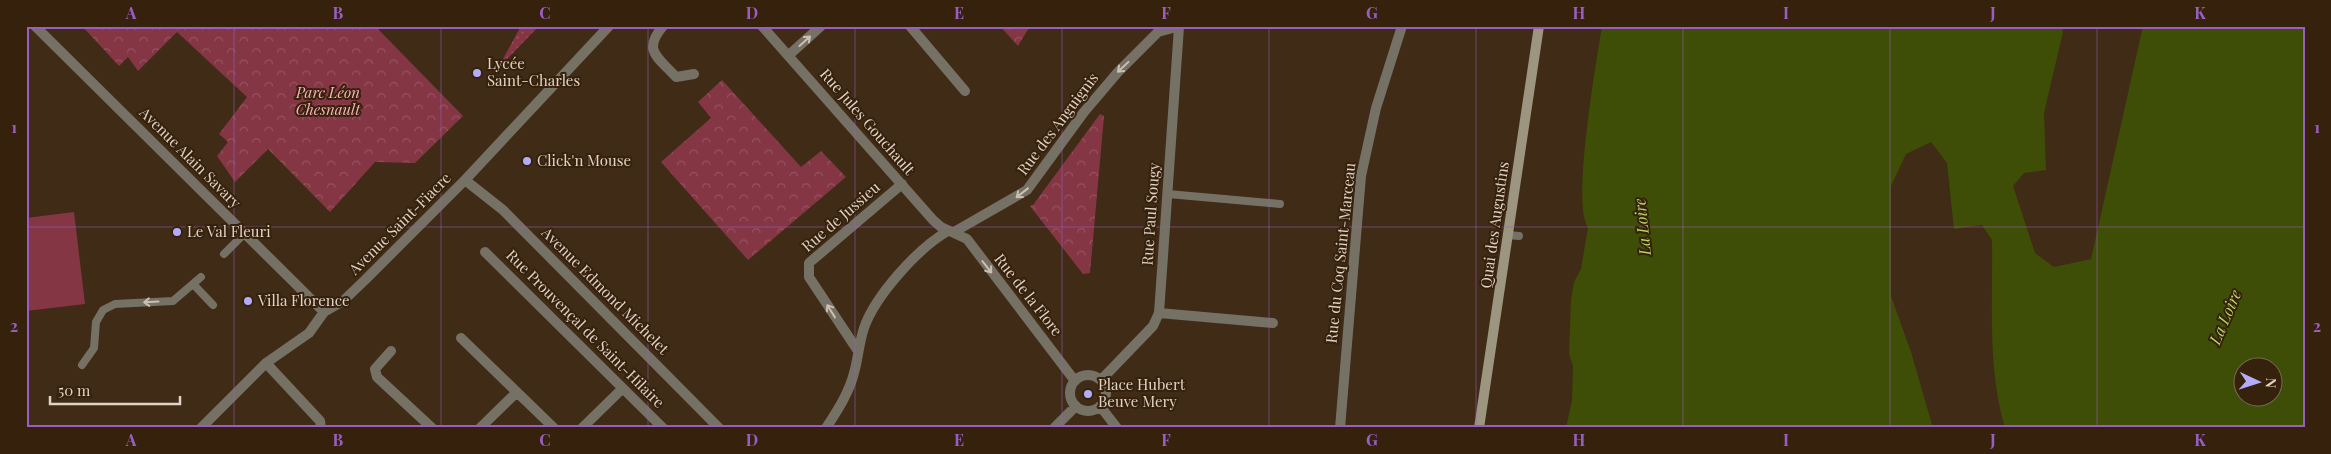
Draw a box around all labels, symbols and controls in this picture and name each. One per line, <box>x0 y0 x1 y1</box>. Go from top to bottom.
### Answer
text: A <box>125 2 137 23</box>
text: B <box>333 2 344 23</box>
text: C <box>539 2 551 23</box>
text: D <box>746 2 758 23</box>
text: E <box>954 2 964 23</box>
text: F <box>1161 2 1171 23</box>
text: G <box>1366 2 1378 23</box>
text: H <box>1573 2 1586 23</box>
text: I <box>1783 2 1789 23</box>
text: J <box>1989 2 1996 23</box>
text: K <box>2194 2 2206 23</box>
one-way arrow <box>799 35 812 47</box>
place label: Lycée Saint-Charles <box>487 53 580 90</box>
one-way arrow <box>1117 61 1130 73</box>
street label: Rue Jules Gouchault <box>816 64 920 179</box>
marker: Lycée Saint-Charles <box>471 67 483 79</box>
street label: Rue des Anguignis <box>1012 68 1102 179</box>
park label: Parc Léon Chesnault <box>295 82 361 119</box>
street label: Avenue Alain Savary <box>135 102 246 213</box>
text: 1 <box>11 116 17 137</box>
text: 1 <box>2314 116 2320 137</box>
place label: Click'n Mouse <box>537 150 631 170</box>
marker: Click'n Mouse <box>521 155 533 167</box>
street label: Quai des Augustins <box>1475 160 1513 290</box>
street label: Rue Paul Sougy <box>1136 161 1164 266</box>
street label: Rue du Coq Saint-Marceau <box>1321 161 1359 344</box>
street label: Avenue Saint-Fiacre <box>343 168 455 279</box>
street label: Rue de Jussieu <box>797 177 884 256</box>
one-way arrow <box>1015 187 1028 198</box>
water label: La Loire <box>1628 197 1655 258</box>
place label: Le Val Fleuri <box>187 221 271 241</box>
street label: Avenue Edmond Michelet <box>537 222 674 359</box>
marker: Le Val Fleuri <box>171 226 183 238</box>
street label: Rue Prouvençal de Saint-Hilaire <box>502 245 669 412</box>
street label: Rue de la Flore <box>990 249 1067 340</box>
one-way arrow <box>981 260 992 273</box>
water label: La Loire <box>2203 286 2245 348</box>
place label: Villa Florence <box>257 290 350 310</box>
marker: Villa Florence <box>242 295 254 307</box>
one-way arrow <box>143 298 159 307</box>
one-way arrow <box>825 305 835 319</box>
text: 2 <box>10 315 18 336</box>
text: 2 <box>2313 315 2321 336</box>
north arrow <box>2234 356 2284 406</box>
scale bar <box>50 374 180 406</box>
place label: Place Hubert Beuve Mery <box>1098 374 1186 411</box>
text: N <box>2262 377 2281 389</box>
text: 50 m <box>58 380 91 400</box>
marker: Place Hubert Beuve Mery <box>1082 388 1094 400</box>
text: A <box>125 429 137 450</box>
text: B <box>333 429 344 450</box>
text: C <box>539 429 551 450</box>
text: D <box>746 429 758 450</box>
text: E <box>954 429 964 450</box>
text: F <box>1161 429 1171 450</box>
text: G <box>1366 429 1378 450</box>
text: H <box>1573 429 1586 450</box>
text: I <box>1783 429 1789 450</box>
text: J <box>1989 429 1996 450</box>
text: K <box>2194 429 2206 450</box>

